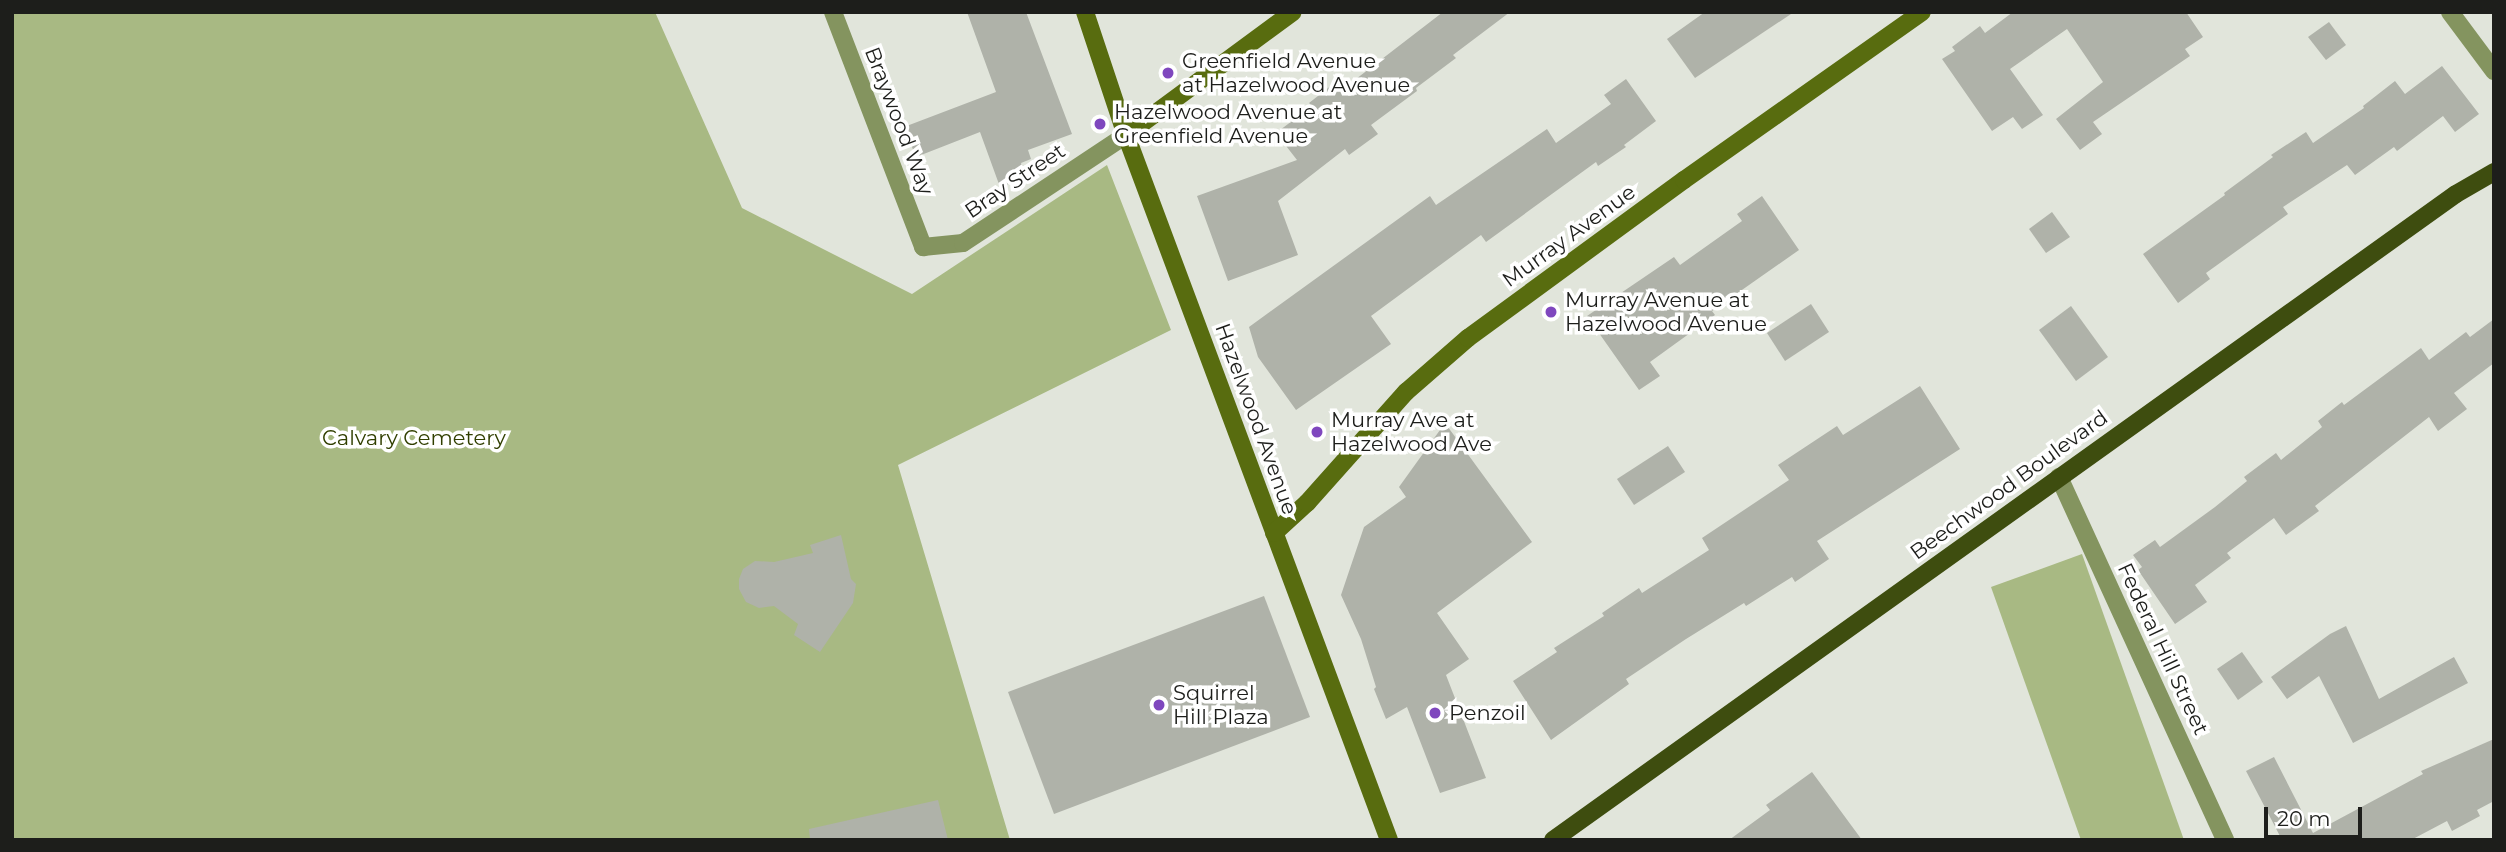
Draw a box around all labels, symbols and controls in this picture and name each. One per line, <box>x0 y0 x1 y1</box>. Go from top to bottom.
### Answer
street label: Braywood Way <box>859 43 939 199</box>
place label: Greenfield Avenue at Hazelwood Avenue <box>1182 48 1410 98</box>
marker: Greenfield Avenue at Hazelwood Avenue <box>1160 65 1176 81</box>
place label: Hazelwood Avenue at Greenfield Avenue <box>1114 99 1342 149</box>
marker: Hazelwood Avenue at Greenfield Avenue <box>1092 116 1108 132</box>
street label: Bray Street <box>960 138 1070 224</box>
street label: Murray Avenue <box>1498 179 1640 293</box>
place label: Murray Avenue at Hazelwood Avenue <box>1565 287 1767 337</box>
marker: Murray Avenue at Hazelwood Avenue <box>1543 304 1559 320</box>
street label: Hazelwood Avenue <box>1210 320 1302 518</box>
street label: Beechwood Boulevard <box>1905 405 2113 565</box>
place label: Murray Ave at Hazelwood Ave <box>1331 407 1492 457</box>
marker: Murray Ave at Hazelwood Ave <box>1309 424 1325 440</box>
park label: Calvary Cemetery <box>322 425 506 451</box>
street label: Federal Hill Street <box>2112 559 2214 739</box>
place label: Squirrel Hill Plaza <box>1173 680 1269 730</box>
marker: Squirrel Hill Plaza <box>1151 697 1167 713</box>
place label: Penzoil <box>1449 700 1526 726</box>
marker: Penzoil <box>1427 705 1443 721</box>
scale bar <box>2268 792 2366 836</box>
text: 20 m <box>2277 806 2331 831</box>

